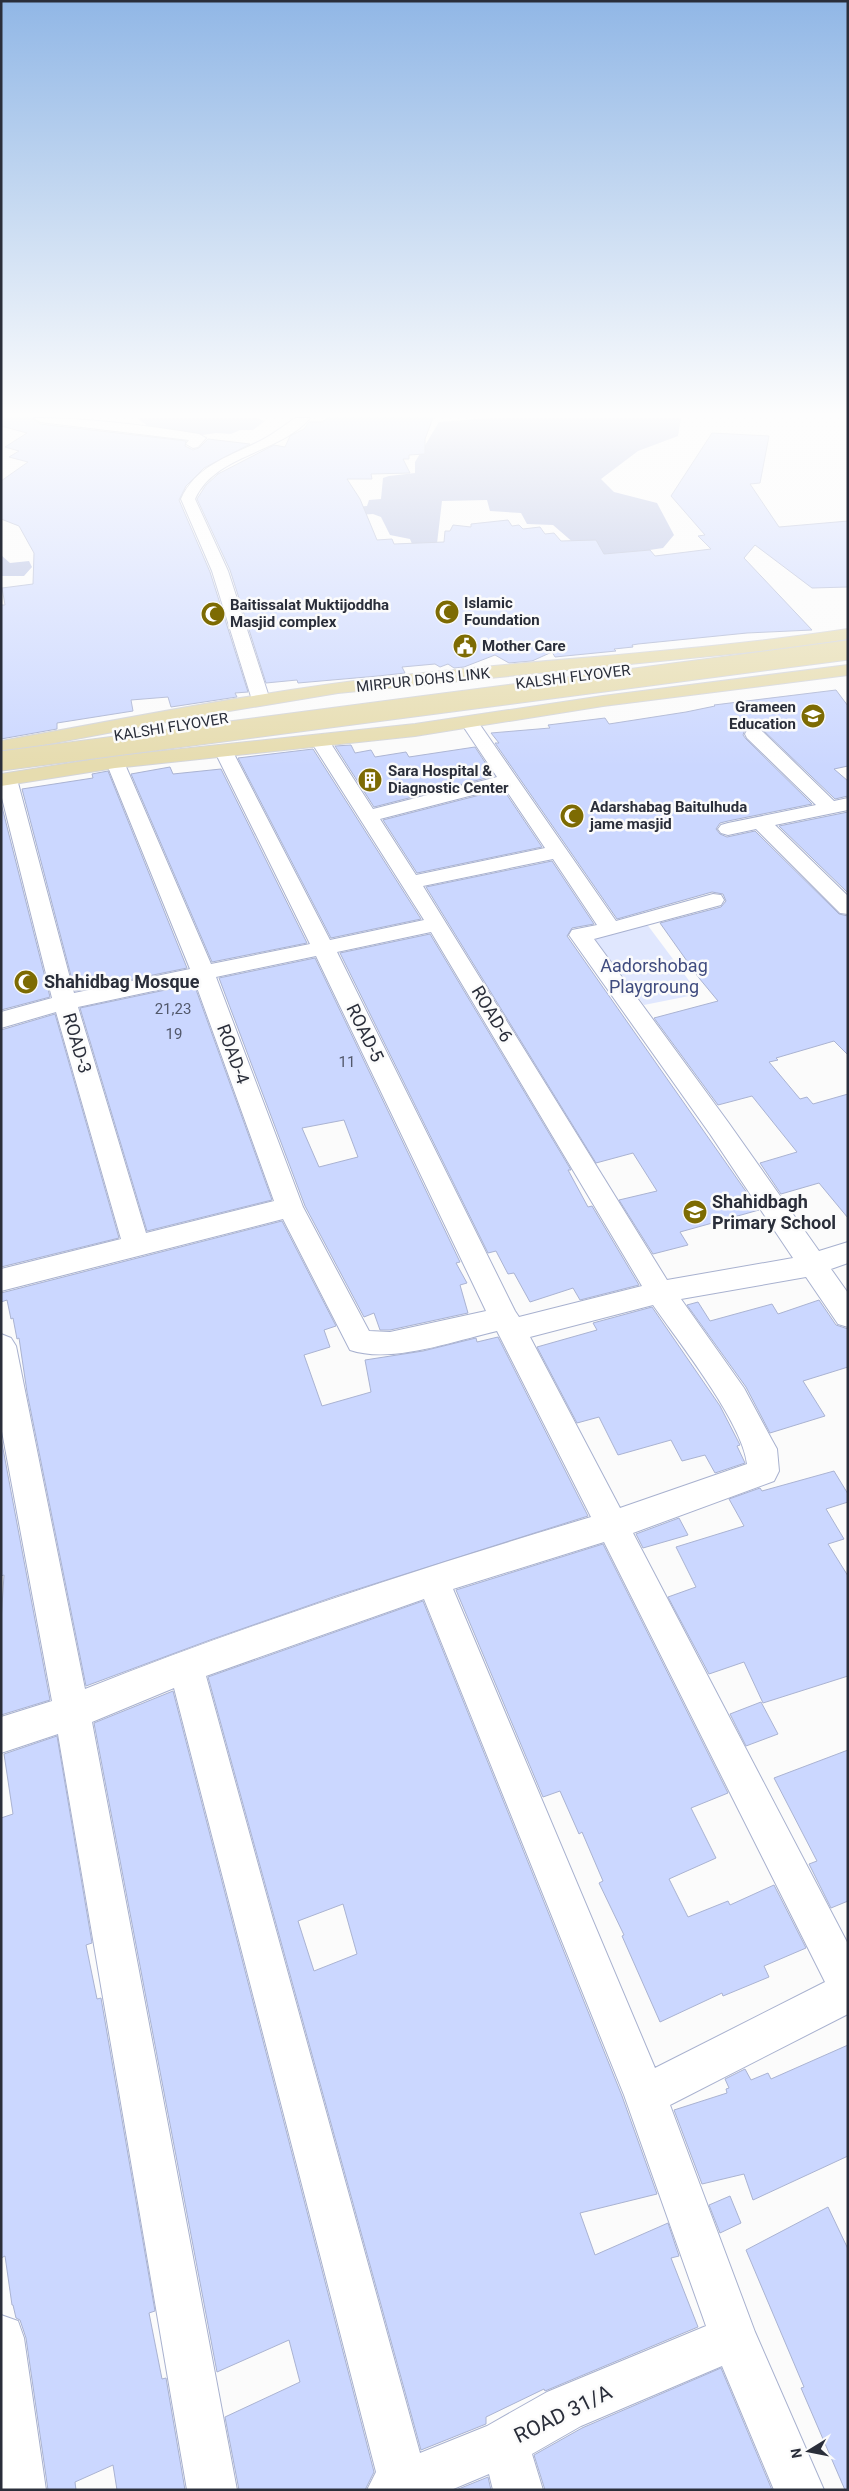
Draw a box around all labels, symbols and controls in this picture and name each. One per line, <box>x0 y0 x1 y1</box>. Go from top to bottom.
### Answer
place label: Islamic Foundation <box>464 594 540 629</box>
place label: Baitissalat Muktijoddha Masjid complex <box>230 596 389 631</box>
mosque icon: Islamic Foundation <box>434 599 460 625</box>
mosque icon: Baitissalat Muktijoddha Masjid complex <box>200 601 226 627</box>
public building icon: Mother Care <box>452 633 478 659</box>
place label: Mother Care <box>482 637 566 655</box>
street label: KALSHI FLYOVER <box>515 661 631 693</box>
street label: MIRPUR DOHS LINK <box>355 664 491 696</box>
place label: Grameen Education <box>729 698 796 733</box>
school or university icon: Grameen Education <box>800 703 826 729</box>
street label: KALSHI FLYOVER <box>113 709 229 745</box>
place label: Sara Hospital & Diagnostic Center <box>388 762 509 797</box>
building icon: Sara Hospital & Diagnostic Center <box>357 767 383 793</box>
place label: Adarshabag Baitulhuda jame masjid <box>589 798 747 833</box>
mosque icon: Adarshabag Baitulhuda jame masjid <box>559 803 585 829</box>
park label: Aadorshobag Playgroung <box>600 955 708 997</box>
mosque icon: Shahidbag Mosque <box>13 969 39 995</box>
place label: Shahidbag Mosque <box>44 971 200 992</box>
street label: ROAD-6 <box>467 982 517 1046</box>
house number: 21,23 <box>155 1000 191 1018</box>
street label: ROAD-5 <box>342 1000 388 1065</box>
street label: ROAD-3 <box>59 1010 96 1076</box>
street label: ROAD-4 <box>213 1021 254 1087</box>
house number: 19 <box>166 1025 182 1043</box>
house number: 11 <box>339 1053 355 1071</box>
place label: Shahidbagh Primary School <box>712 1191 836 1233</box>
school or university icon: Shahidbagh Primary School <box>682 1199 708 1225</box>
street label: ROAD 31/A <box>510 2380 616 2448</box>
north arrow <box>784 2426 834 2476</box>
text: N <box>787 2447 805 2460</box>

